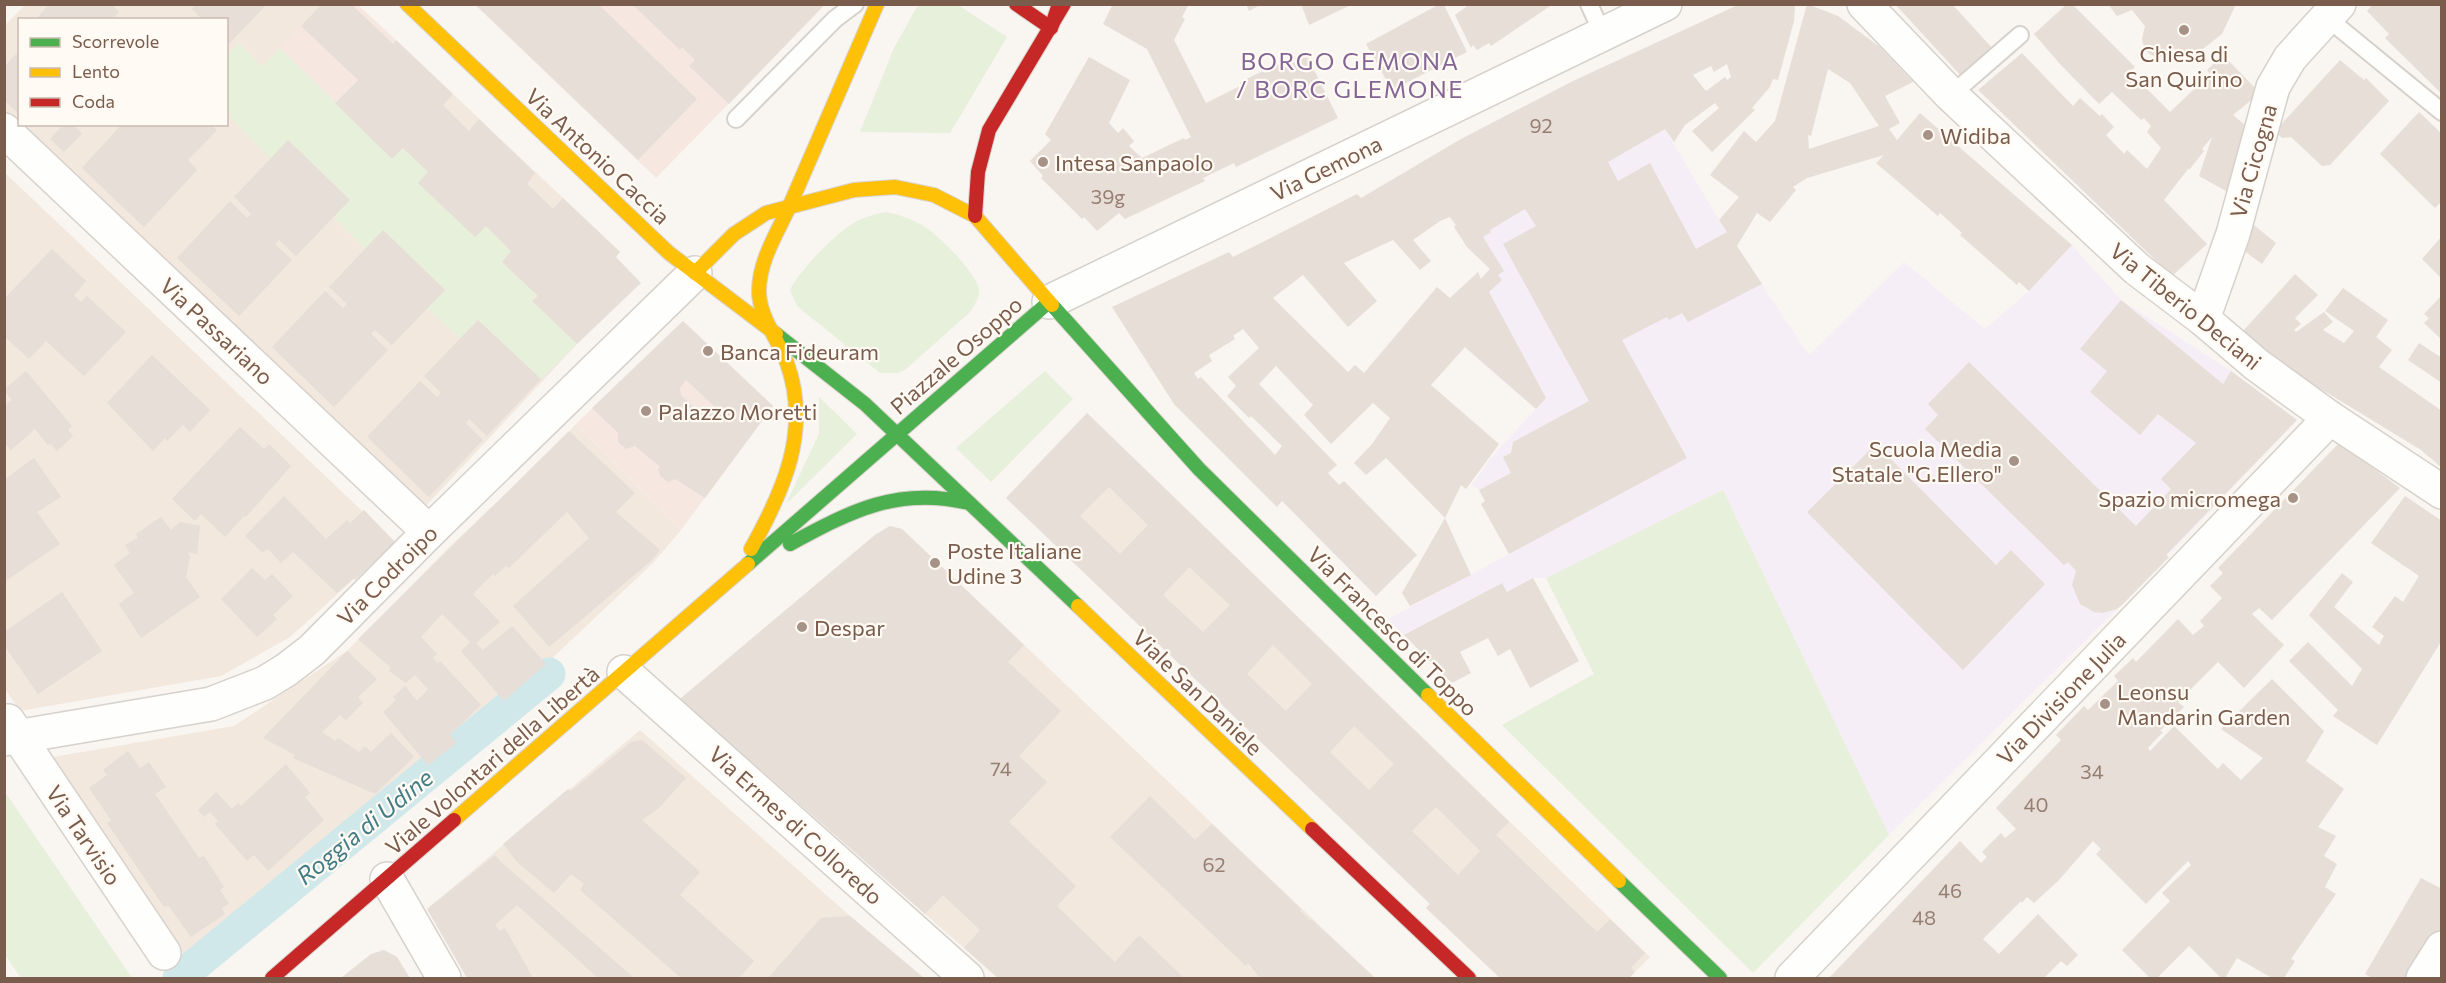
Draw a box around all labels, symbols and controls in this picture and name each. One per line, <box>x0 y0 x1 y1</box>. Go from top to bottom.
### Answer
legend <box>18 18 228 126</box>
marker: Chiesa di San Quirino <box>2177 23 2191 37</box>
text: Scorrevole <box>72 30 159 52</box>
place label: Chiesa di San Quirino <box>2125 40 2243 92</box>
district label: BORGO GEMONA / BORC GLEMONE <box>1236 46 1464 103</box>
text: Lento <box>72 60 120 82</box>
street label: Via Antonio Caccia <box>520 82 676 230</box>
text: Coda <box>72 90 115 112</box>
street label: Via Cicogna <box>2224 101 2282 221</box>
house number: 92 <box>1529 113 1553 137</box>
place label: Widiba <box>1940 122 2011 149</box>
marker: Widiba <box>1921 128 1935 142</box>
street label: Via Gemona <box>1266 129 1386 207</box>
place label: Intesa Sanpaolo <box>1055 149 1213 176</box>
marker: Intesa Sanpaolo <box>1036 155 1050 169</box>
house number: 39g <box>1091 184 1125 208</box>
street label: Via Tiberio Deciani <box>2105 237 2267 375</box>
street label: Via Passariano <box>155 272 279 390</box>
street label: Piazzale Osoppo <box>884 290 1028 420</box>
place label: Banca Fideuram <box>720 338 879 365</box>
marker: Banca Fideuram <box>701 344 715 358</box>
place label: Palazzo Moretti <box>658 398 817 425</box>
marker: Palazzo Moretti <box>639 404 653 418</box>
place label: Scuola Media Statale "G.Ellero" <box>1832 435 2002 487</box>
marker: Scuola Media Statale "G.Ellero" <box>2007 454 2021 468</box>
place label: Spazio micromega <box>2098 485 2281 512</box>
marker: Spazio micromega <box>2286 491 2300 505</box>
street label: Via Codroipo <box>331 519 443 631</box>
place label: Poste Italiane Udine 3 <box>947 537 1082 589</box>
street label: Via Francesco di Toppo <box>1302 540 1484 722</box>
marker: Poste Italiane Udine 3 <box>928 556 942 570</box>
place label: Despar <box>814 614 885 641</box>
marker: Despar <box>795 620 809 634</box>
street label: Viale San Daniele <box>1128 623 1268 761</box>
street label: Via Divisione Julia <box>1991 626 2131 770</box>
street label: Viale Volontari della Libertà <box>380 660 604 860</box>
place label: Leonsu Mandarin Garden <box>2117 678 2290 730</box>
marker: Leonsu Mandarin Garden <box>2098 697 2112 711</box>
street label: Via Ermes di Colloredo <box>704 740 888 910</box>
house number: 74 <box>990 756 1012 780</box>
house number: 34 <box>2080 759 2104 783</box>
water label: Roggia di Udine <box>290 762 438 890</box>
street label: Via Tarvisio <box>41 780 127 890</box>
house number: 40 <box>2023 792 2049 816</box>
house number: 62 <box>1202 852 1226 876</box>
house number: 46 <box>1938 878 1962 902</box>
house number: 48 <box>1912 905 1936 929</box>

